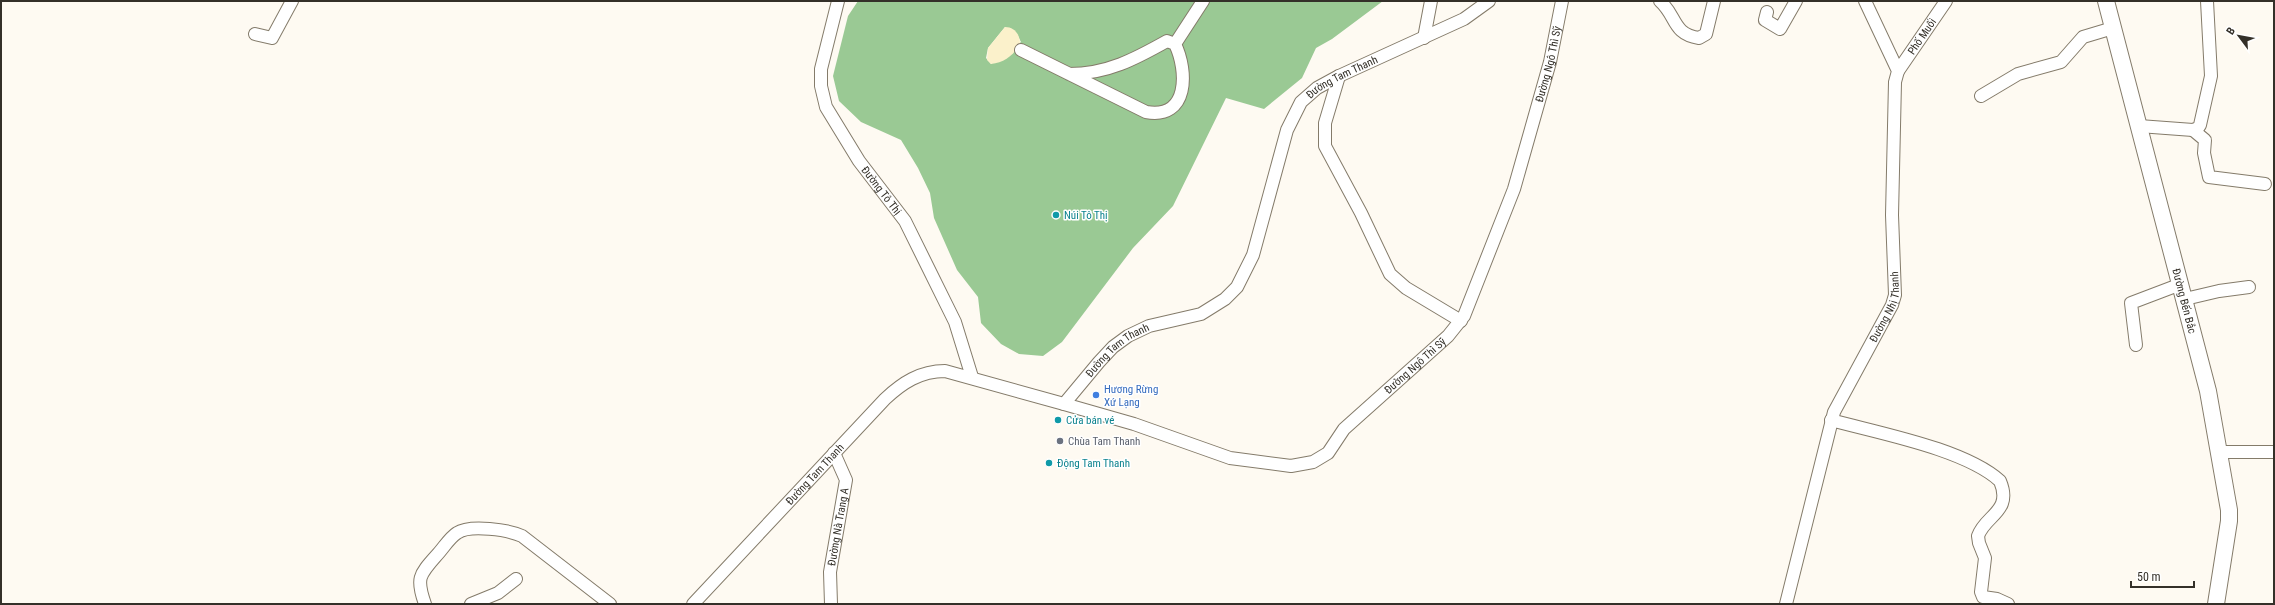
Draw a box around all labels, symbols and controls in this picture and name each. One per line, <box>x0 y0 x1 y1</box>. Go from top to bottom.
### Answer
street label: Phố Muối <box>1905 16 1939 57</box>
north arrow <box>2219 16 2259 56</box>
street label: Đường Ngô Thì Sỹ <box>1532 25 1563 104</box>
text: B <box>2224 25 2238 37</box>
street label: Đường Tam Thanh <box>1303 53 1380 101</box>
street label: Đường Tô Thị <box>859 164 904 217</box>
place label: Núi Tô Thị <box>1064 209 1108 222</box>
marker: Núi Tô Thị <box>1051 210 1061 220</box>
street label: Đường Bến Bắc <box>2170 267 2199 335</box>
street label: Đường Nhị Thanh <box>1867 271 1902 344</box>
street label: Đường Tam Thanh <box>1083 320 1151 380</box>
street label: Đường Ngô Thì Sỹ <box>1382 334 1449 396</box>
place label: Hương Rừng Xứ Lạng <box>1104 383 1158 409</box>
marker: Hương Rừng Xứ Lạng <box>1091 390 1101 400</box>
place label: Cửa bán vé <box>1066 414 1114 427</box>
marker: Cửa bán vé <box>1053 415 1063 425</box>
place label: Chùa Tam Thanh <box>1068 435 1140 448</box>
marker: Chùa Tam Thanh <box>1055 436 1065 446</box>
street label: Đường Tam Thanh <box>783 441 846 507</box>
place label: Động Tam Thanh <box>1057 457 1130 470</box>
marker: Động Tam Thanh <box>1044 458 1054 468</box>
street label: Đường Nà Trang A <box>825 486 851 567</box>
scale bar <box>2131 563 2194 589</box>
text: 50 m <box>2137 570 2161 584</box>

